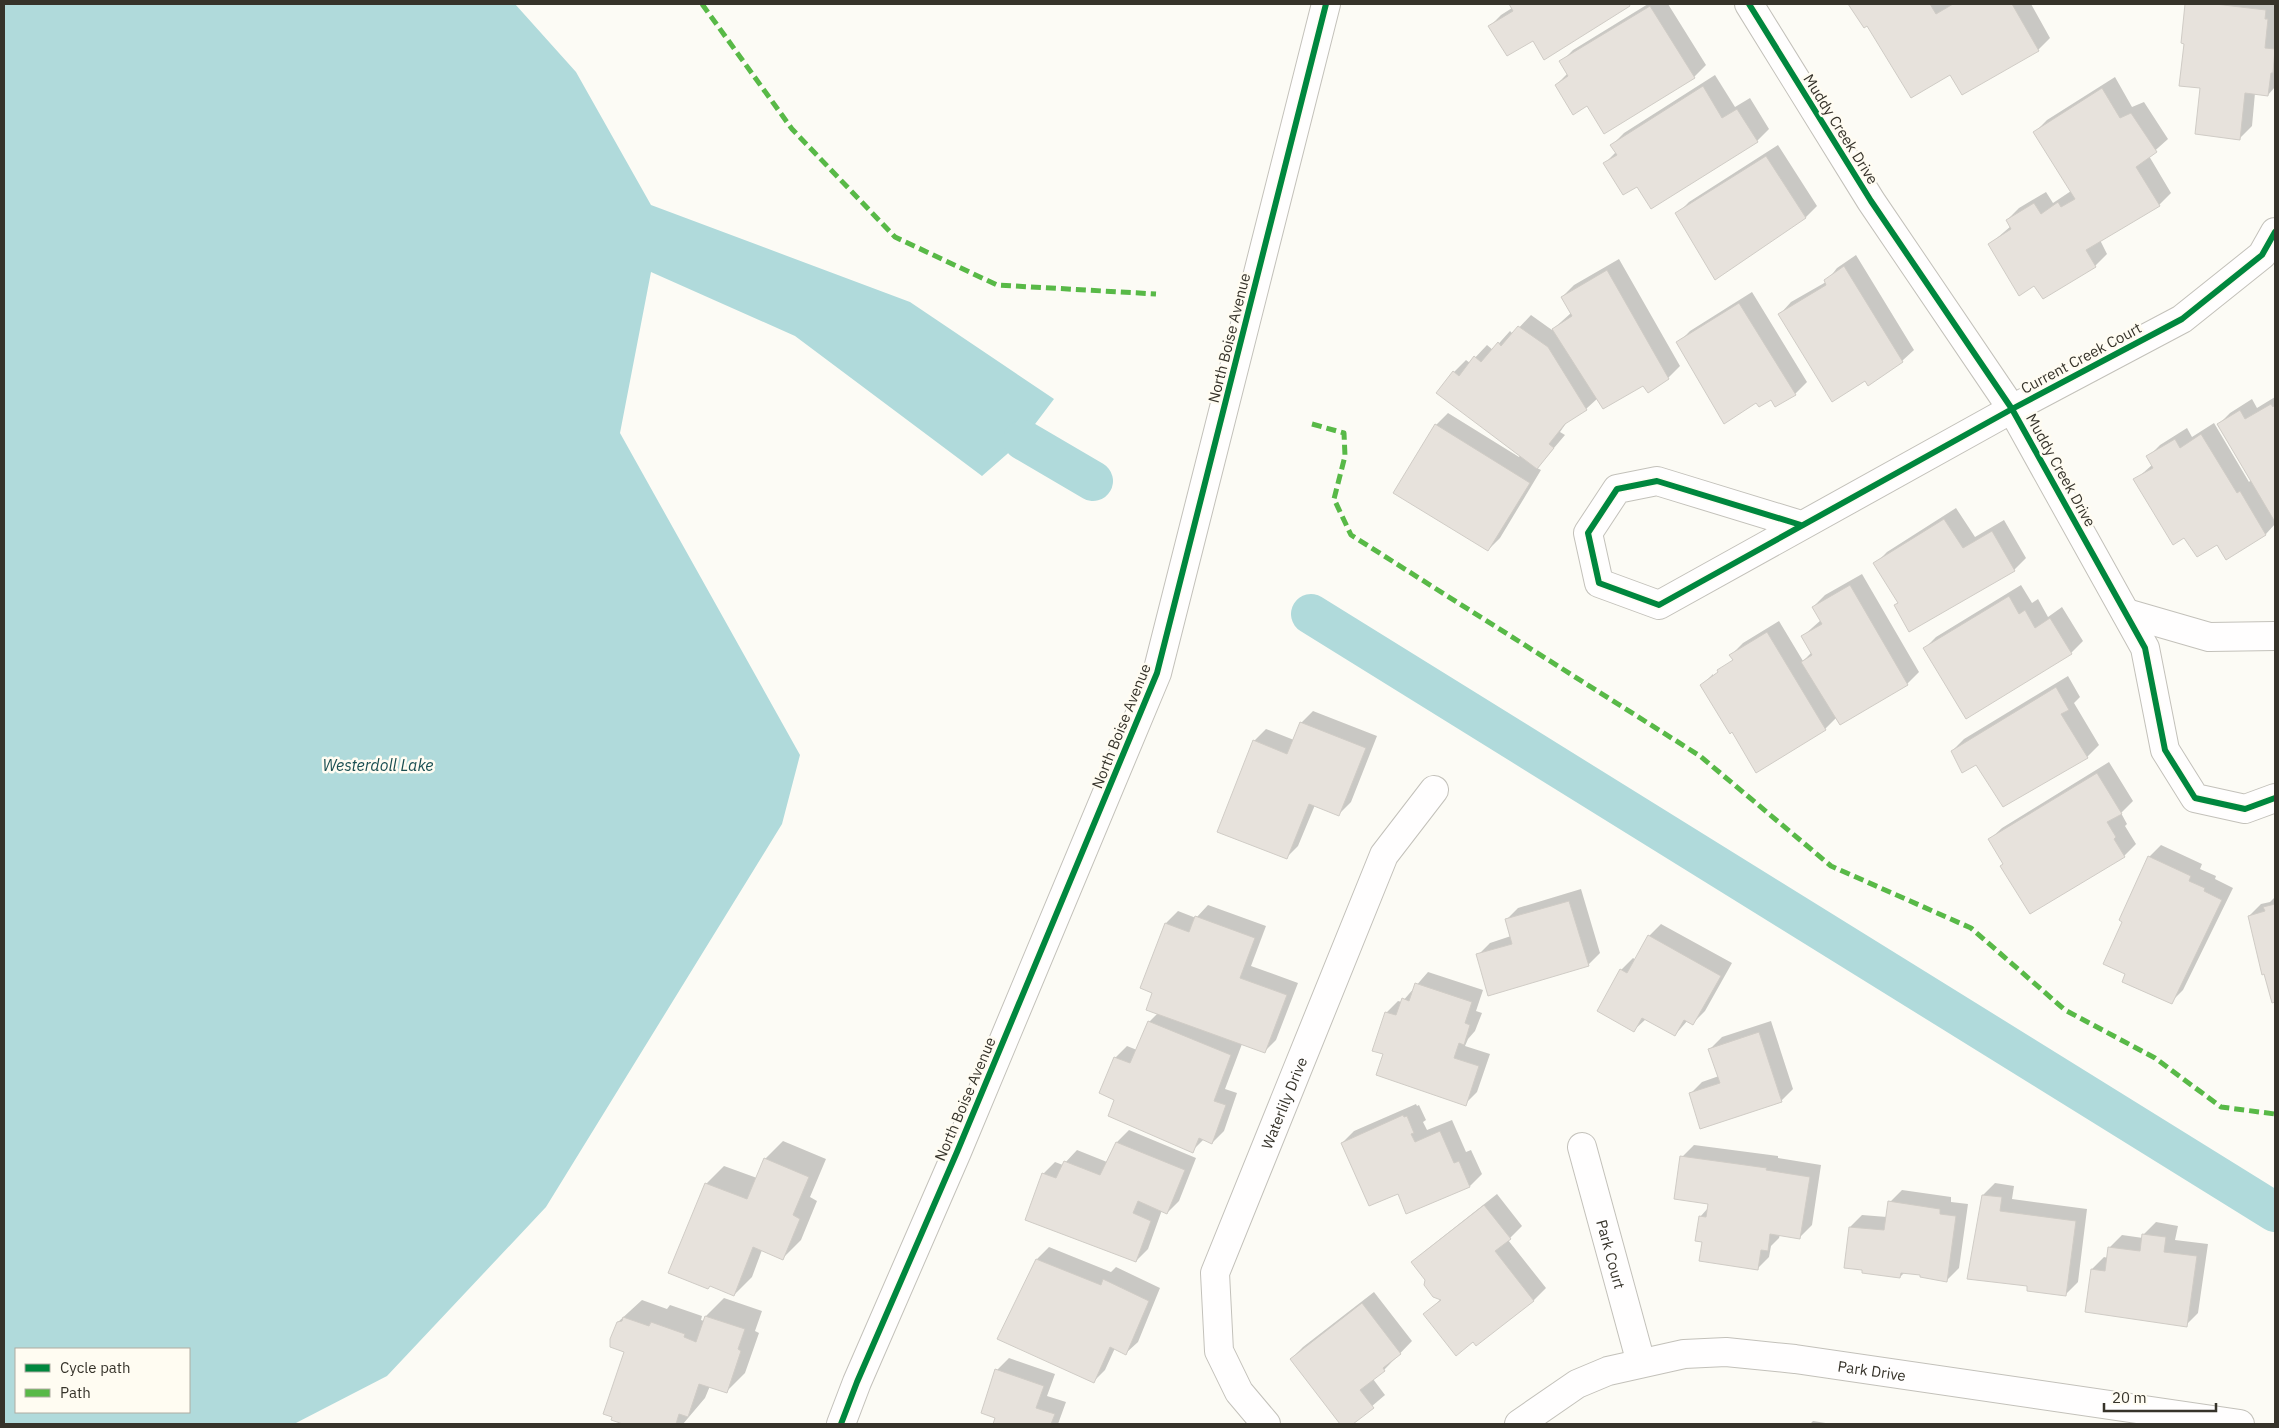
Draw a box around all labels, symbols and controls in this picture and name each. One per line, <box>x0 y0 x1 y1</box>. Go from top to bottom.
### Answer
street label: Muddy Creek Drive <box>1799 70 1883 188</box>
street label: North Boise Avenue <box>1204 271 1254 405</box>
street label: Current Creek Court <box>2017 318 2145 398</box>
street label: Muddy Creek Drive <box>2022 410 2100 530</box>
street label: North Boise Avenue <box>1087 661 1155 791</box>
water label: Westerdoll Lake <box>322 755 434 775</box>
street label: North Boise Avenue <box>930 1034 1000 1164</box>
street label: Waterlily Drive <box>1257 1054 1311 1152</box>
street label: Park Court <box>1593 1217 1630 1291</box>
legend <box>15 1348 190 1413</box>
street label: Park Drive <box>1836 1356 1907 1385</box>
text: Cycle path <box>60 1358 131 1377</box>
scale bar <box>2104 1380 2216 1412</box>
text: Path <box>60 1383 91 1402</box>
text: 20 m <box>2112 1388 2147 1407</box>

